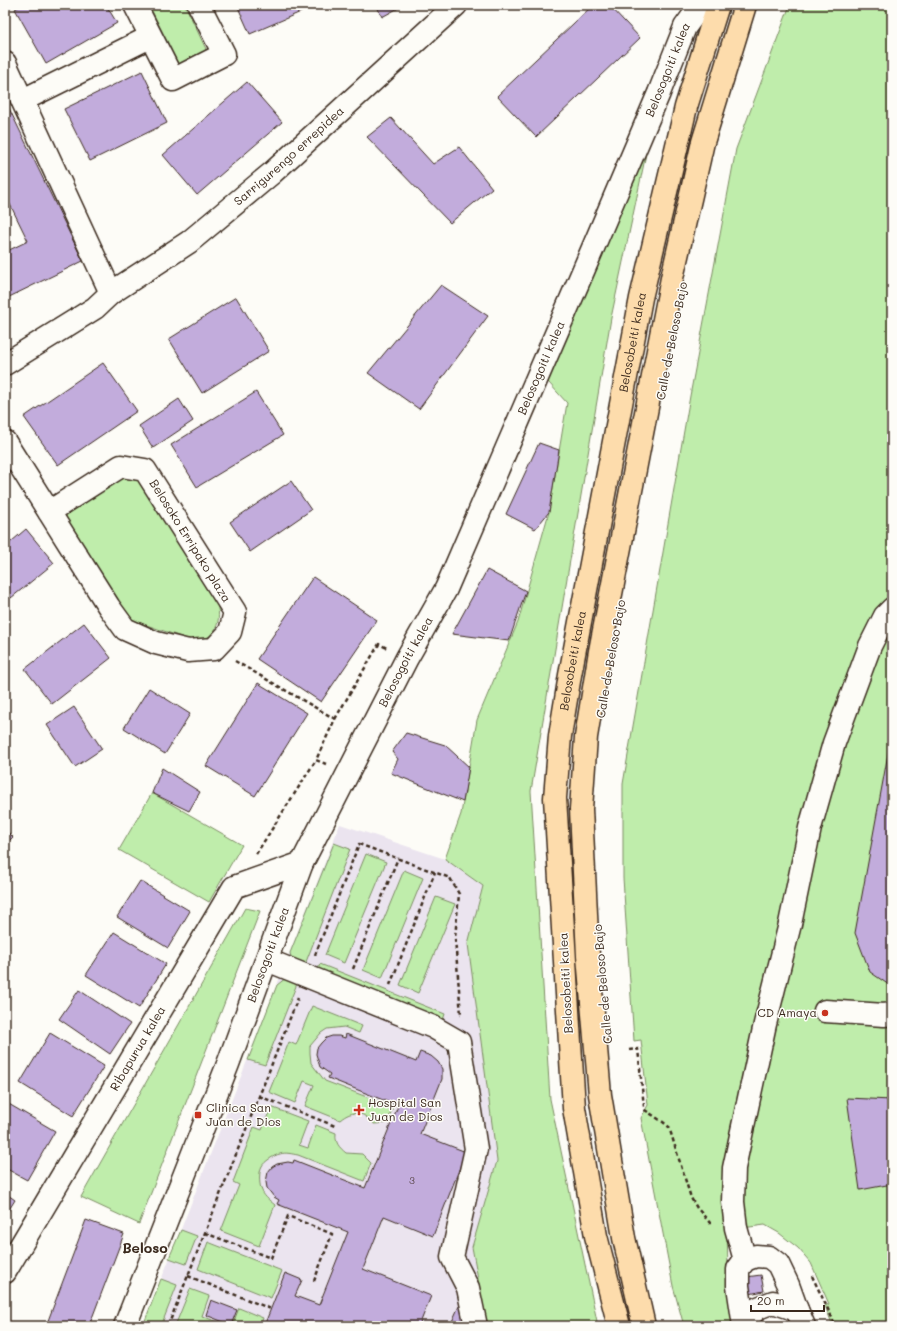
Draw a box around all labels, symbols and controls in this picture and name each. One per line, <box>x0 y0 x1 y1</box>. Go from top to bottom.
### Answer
street label: Belosogoiti kalea <box>641 18 693 119</box>
street label: Sarrigurengo errepidea <box>230 102 347 209</box>
street label: Calle de Beloso Bajo <box>652 280 690 401</box>
street label: Belosobeiti kalea <box>614 290 649 393</box>
street label: Belosogoiti kalea <box>513 318 568 417</box>
street label: Belosoko Erripako plaza <box>146 476 235 605</box>
street label: Calle de Beloso Bajo <box>592 598 628 719</box>
street label: Belosobeiti kalea <box>555 609 589 712</box>
street label: Belosogoiti kalea <box>374 613 436 709</box>
street label: Belosogoiti kalea <box>242 904 292 1004</box>
street label: Calle de Beloso Bajo <box>589 924 615 1045</box>
street label: Belosobeiti kalea <box>554 932 576 1034</box>
street label: Ribapurua kalea <box>106 1003 169 1093</box>
place label: CD Amaya <box>757 1004 817 1020</box>
marker: CD Amaya <box>820 1008 830 1018</box>
place label: Hospital San Juan de Dios <box>368 1094 443 1124</box>
place label: Clinica San Juan de Dios <box>206 1099 281 1129</box>
marker: Hospital San Juan de Dios <box>353 1104 365 1116</box>
marker: Clinica San Juan de Dios <box>193 1110 203 1120</box>
house number: 3 <box>409 1173 415 1187</box>
district label: Beloso <box>122 1238 168 1257</box>
scale bar <box>751 1287 824 1313</box>
text: 20 m <box>757 1292 785 1308</box>

